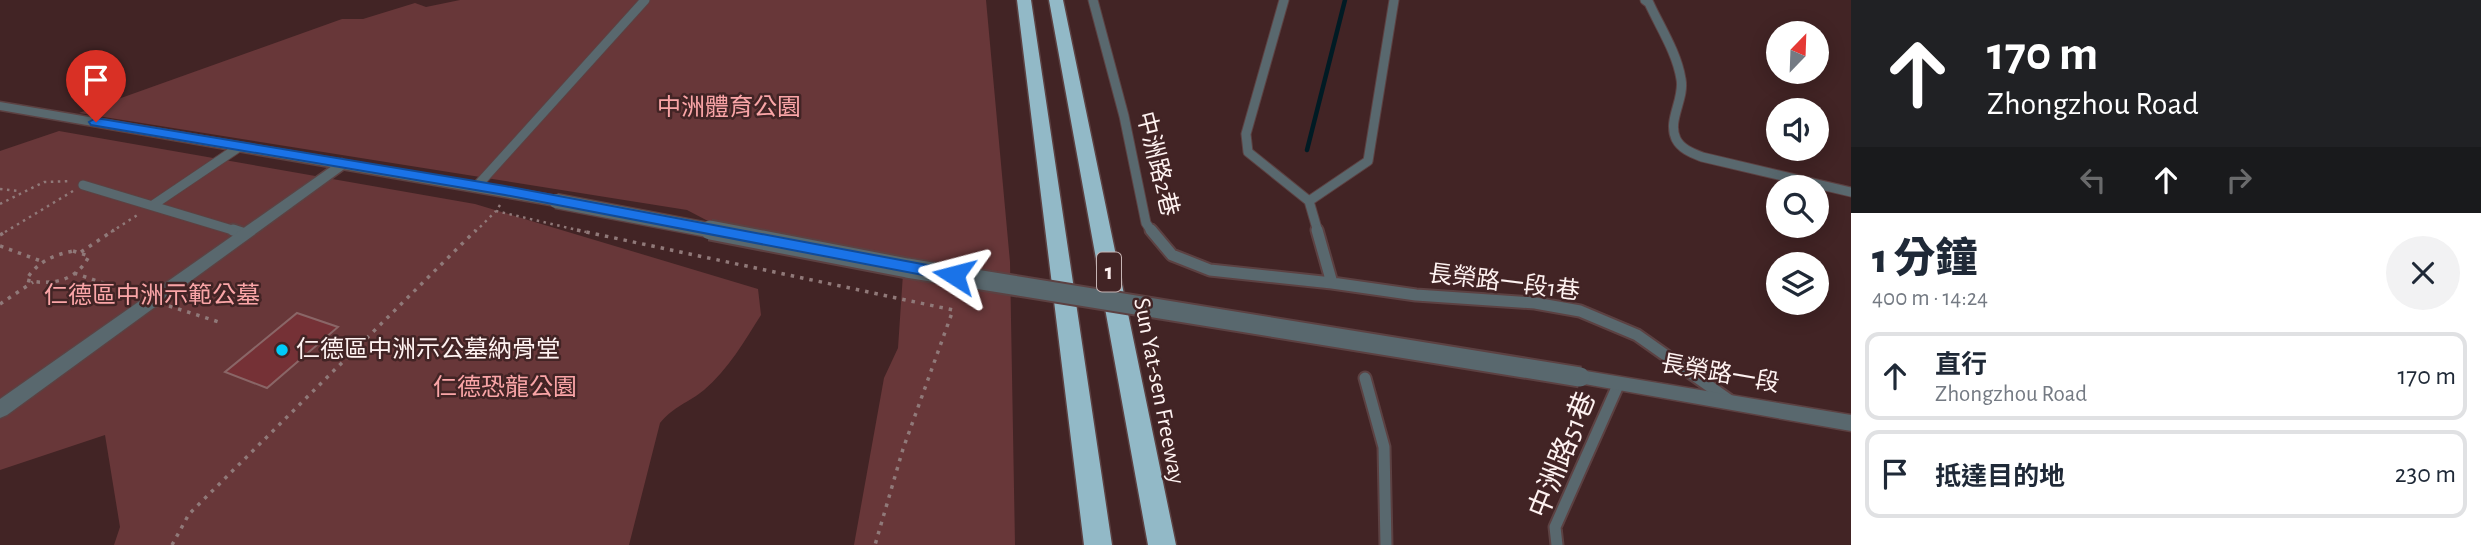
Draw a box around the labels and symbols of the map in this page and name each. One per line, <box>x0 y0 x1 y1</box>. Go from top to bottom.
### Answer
north arrow <box>1766 21 1829 84</box>
pin <box>66 50 126 122</box>
park label: 中洲體育公園 <box>657 94 801 120</box>
street label: 中洲路2巷 <box>1132 109 1184 219</box>
position arrow <box>917 238 991 312</box>
road number: 1 <box>1097 252 1121 292</box>
street label: 長榮路一段1巷 <box>1427 260 1581 304</box>
park label: 仁德區中洲示範公墓 <box>44 282 260 308</box>
street label: Sun Yat-sen Freeway <box>1129 296 1189 486</box>
place label: 仁德區中洲示公墓納骨堂 <box>296 336 560 362</box>
marker: 仁德區中洲示公墓納骨堂 <box>274 342 290 358</box>
street label: 長榮路一段 <box>1659 350 1782 396</box>
park label: 仁德恐龍公園 <box>433 374 577 400</box>
street label: 中洲路51巷 <box>1523 387 1601 522</box>

